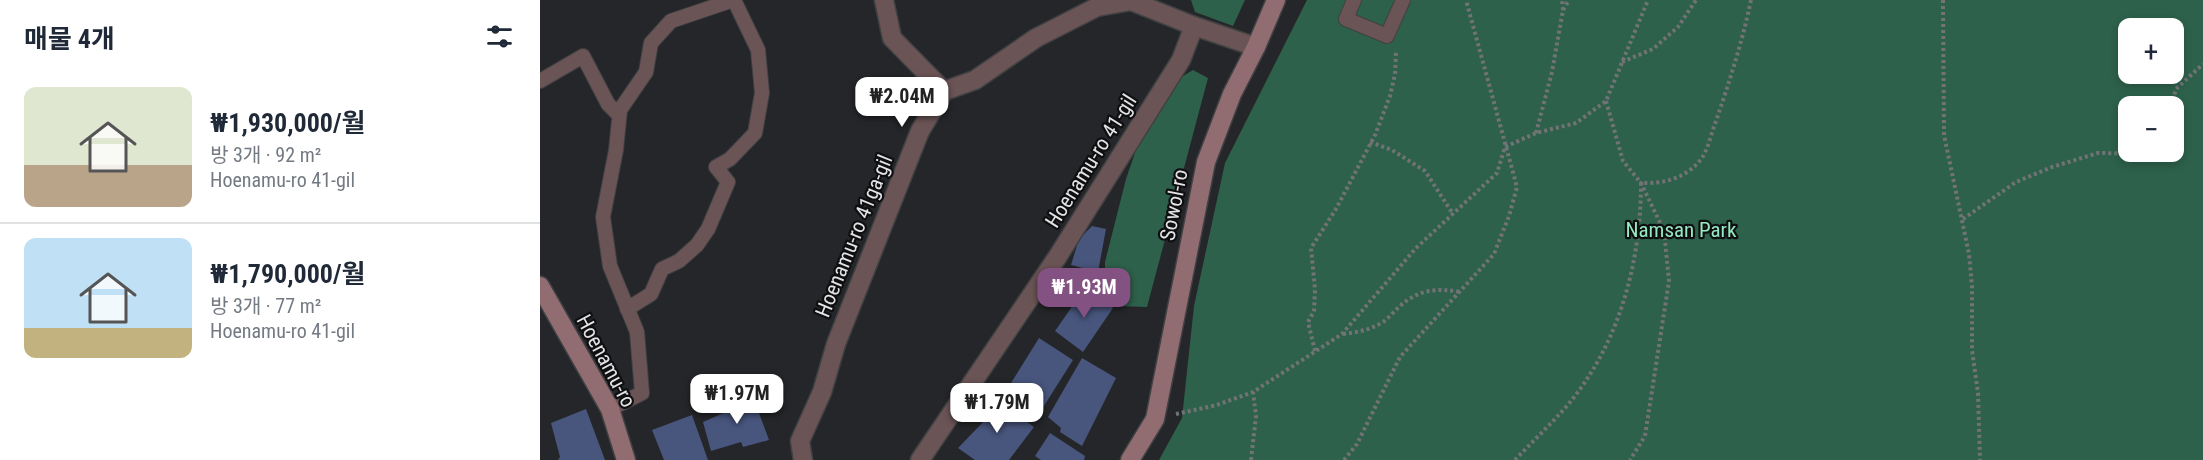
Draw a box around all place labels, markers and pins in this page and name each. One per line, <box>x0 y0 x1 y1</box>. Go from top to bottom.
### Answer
pin: ₩2.04M <box>853 77 951 128</box>
pin: ₩1.93M <box>1035 268 1133 319</box>
pin: ₩1.97M <box>688 374 786 425</box>
pin: ₩1.79M <box>948 383 1046 434</box>

